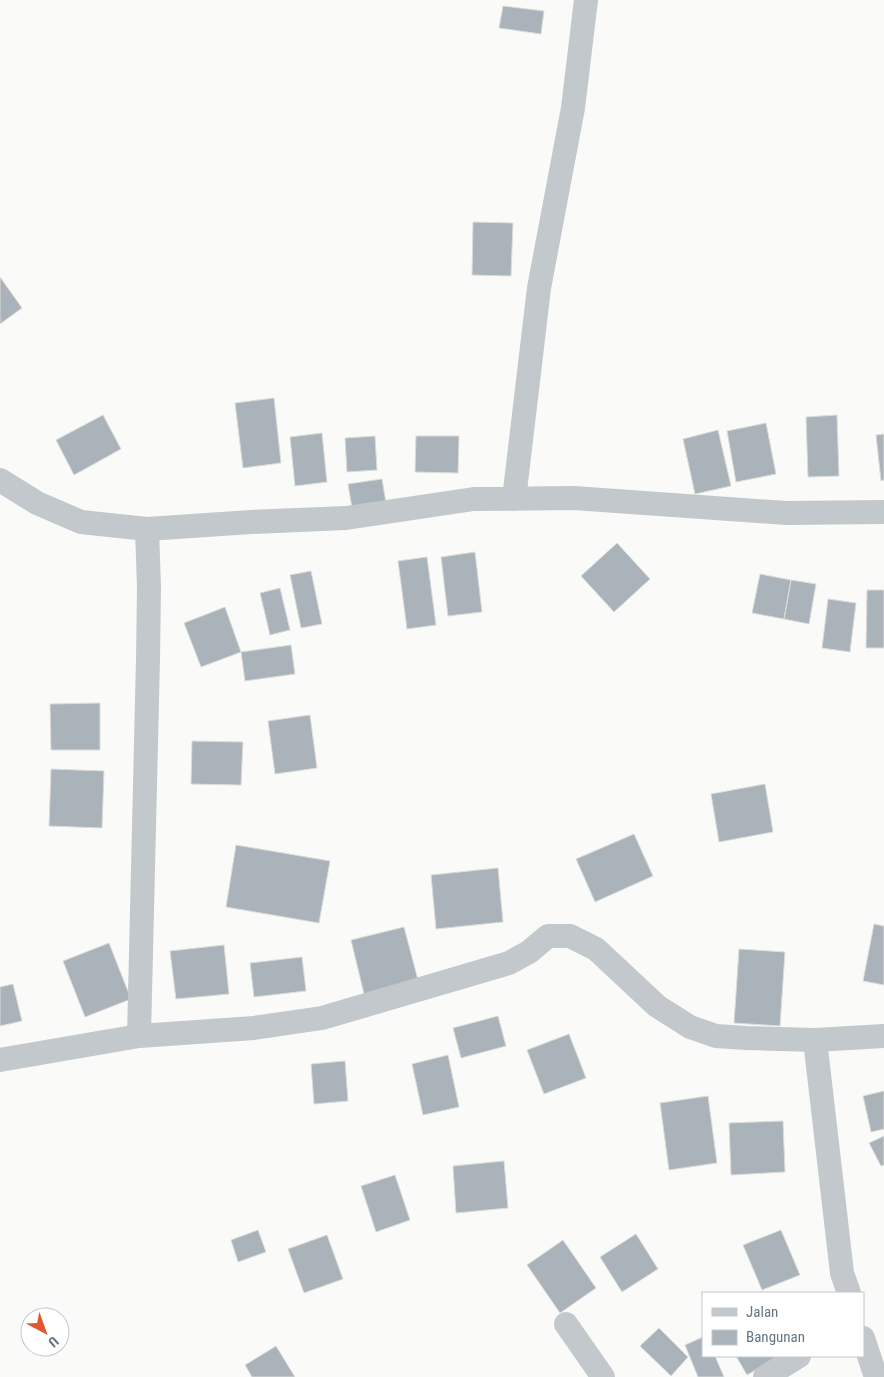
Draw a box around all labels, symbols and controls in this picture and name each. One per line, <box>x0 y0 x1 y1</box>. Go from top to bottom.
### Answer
legend <box>702 1292 864 1357</box>
text: Jalan <box>746 1303 778 1321</box>
north arrow <box>20 1307 70 1357</box>
text: Bangunan <box>746 1328 805 1346</box>
text: U <box>45 1333 62 1350</box>

